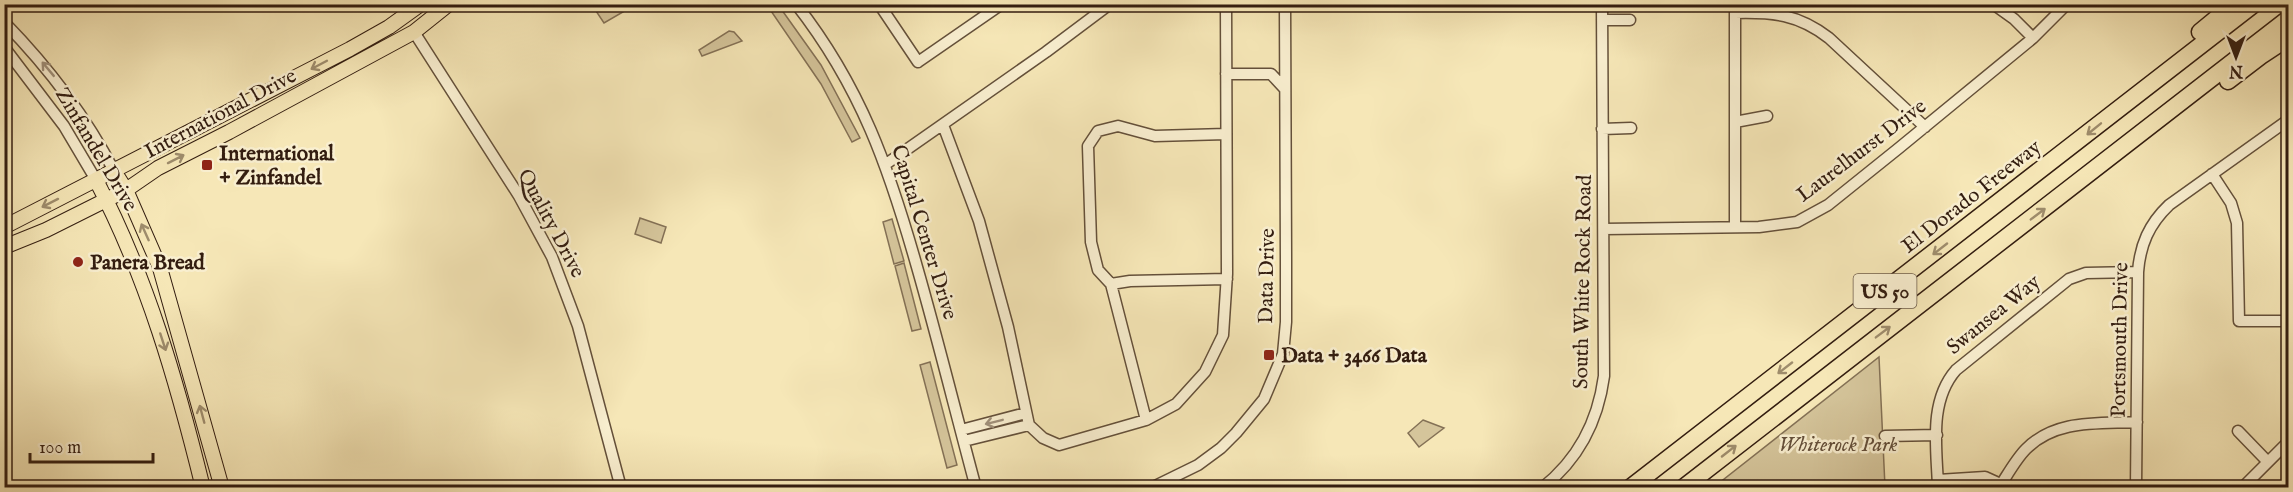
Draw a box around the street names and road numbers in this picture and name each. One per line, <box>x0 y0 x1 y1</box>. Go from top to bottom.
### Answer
street label: International Drive <box>140 63 302 166</box>
street label: Zinfandel Drive <box>48 83 143 217</box>
street label: Laurelhurst Drive <box>1792 93 1932 209</box>
street label: El Dorado Freeway <box>1897 134 2048 260</box>
street label: Capital Center Drive <box>884 142 963 323</box>
street label: Quality Drive <box>511 165 591 283</box>
street label: South White Rock Road <box>1568 174 1599 389</box>
street label: Data Drive <box>1253 228 1282 324</box>
street label: Portsmouth Drive <box>2106 262 2135 418</box>
street label: Swansea Way <box>1941 269 2047 361</box>
road number: US 50 <box>1854 274 1916 308</box>

